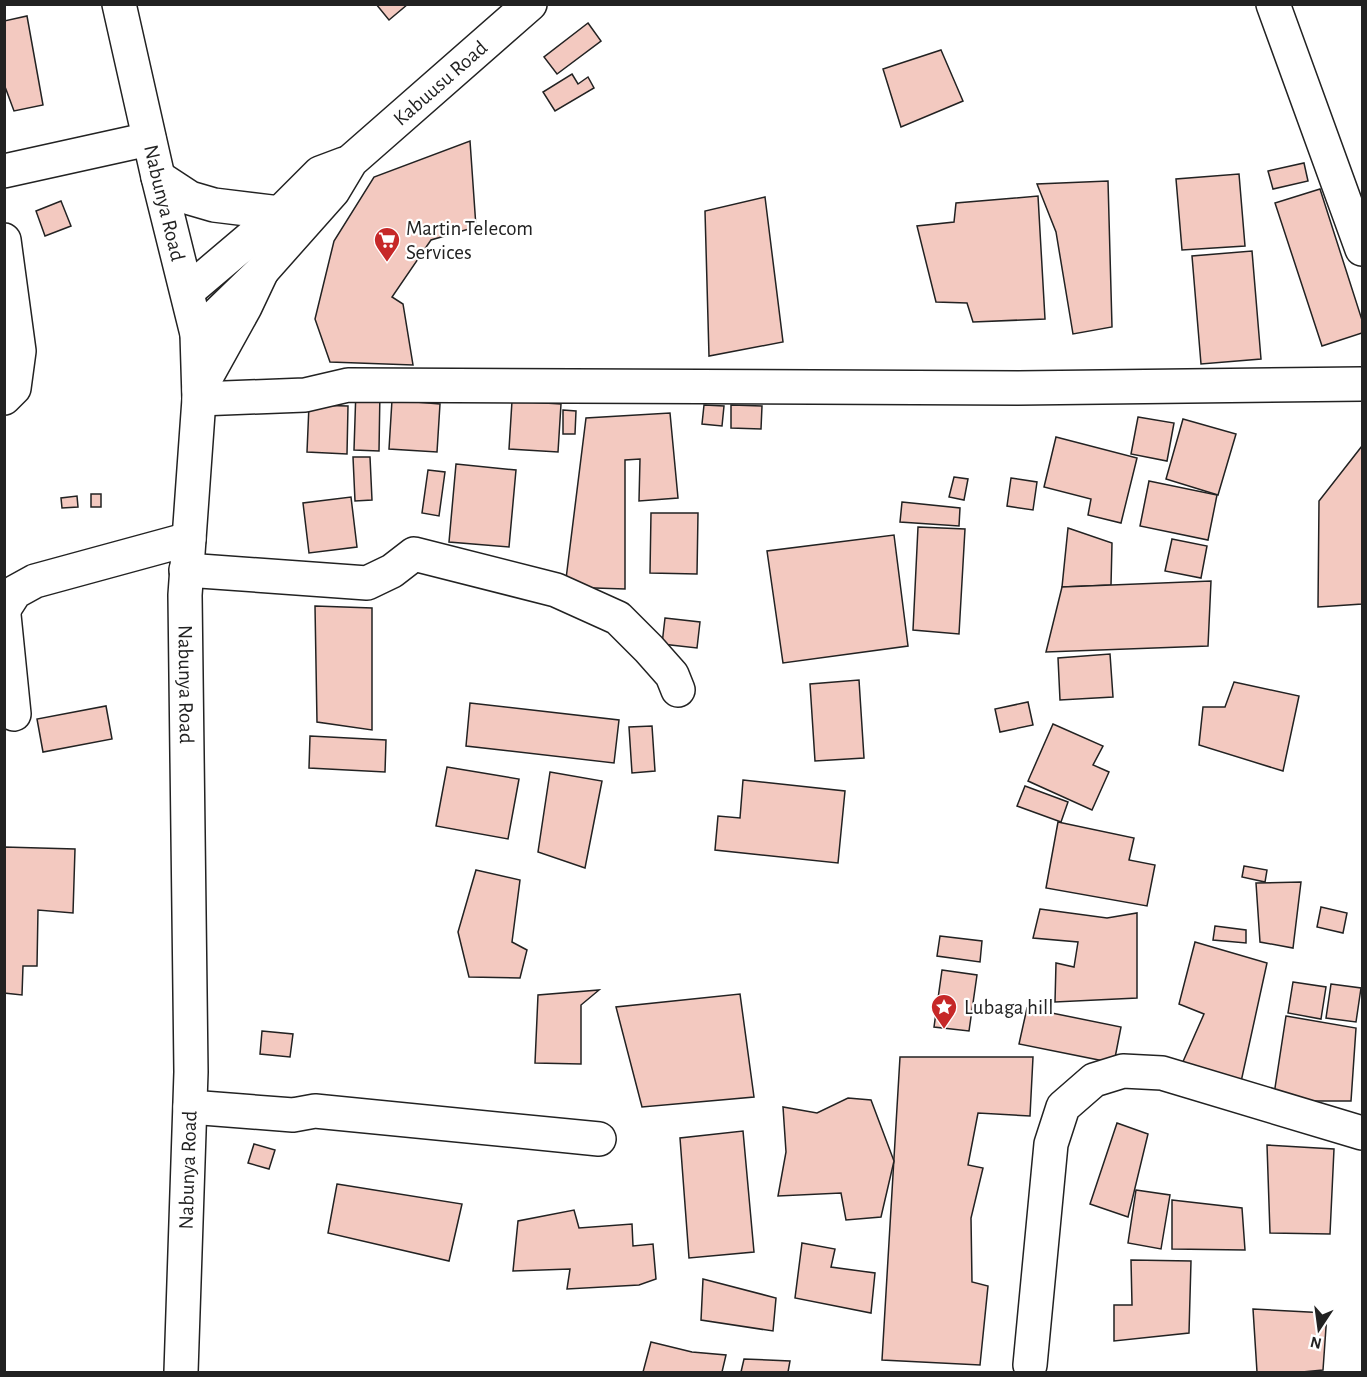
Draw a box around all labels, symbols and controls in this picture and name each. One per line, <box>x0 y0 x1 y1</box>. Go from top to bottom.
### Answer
street label: Kabuusu Road <box>389 36 491 129</box>
street label: Nabunya Road <box>141 143 189 263</box>
place label: Martin Telecom Services <box>406 218 533 263</box>
supermarket icon: Martin Telecom Services <box>372 225 402 263</box>
street label: Nabunya Road <box>175 625 197 744</box>
place icon: Lubaga hill <box>929 992 959 1030</box>
place label: Lubaga hill <box>964 997 1053 1018</box>
street label: Nabunya Road <box>175 1110 201 1230</box>
north arrow <box>1289 1299 1349 1359</box>
text: N <box>1309 1334 1323 1352</box>

